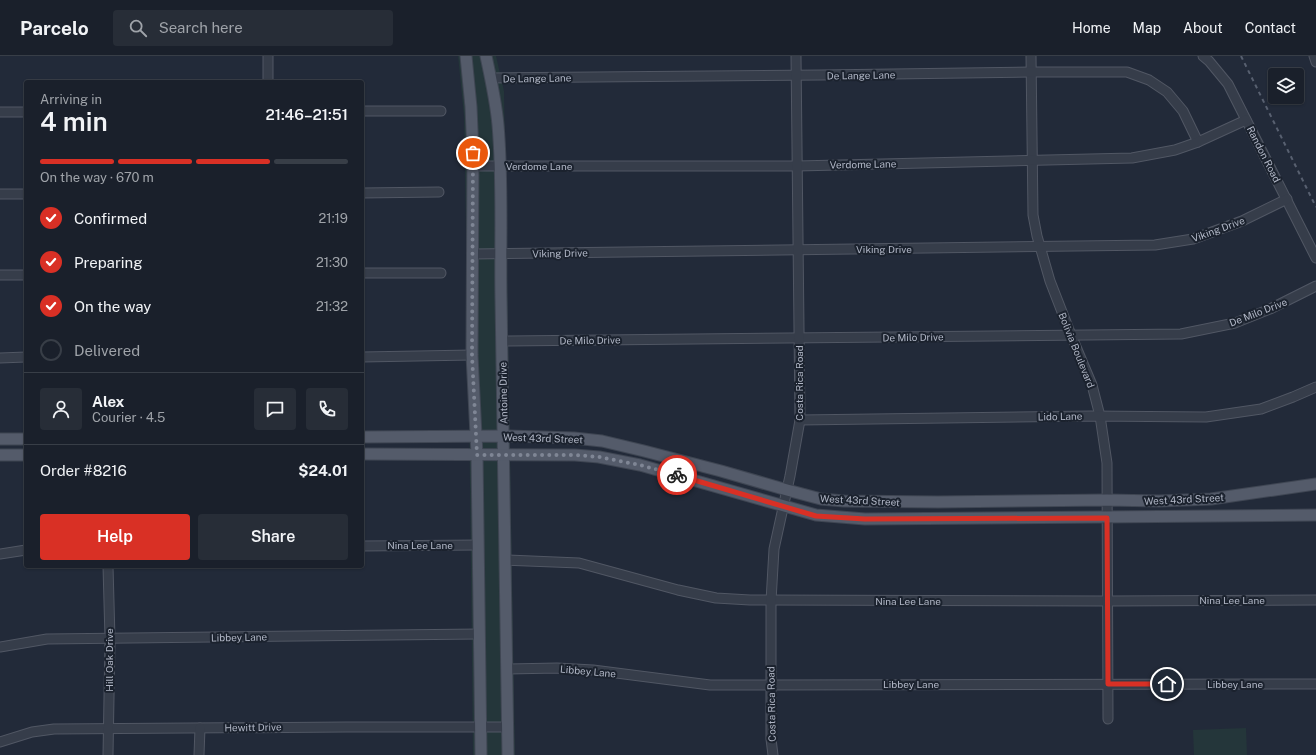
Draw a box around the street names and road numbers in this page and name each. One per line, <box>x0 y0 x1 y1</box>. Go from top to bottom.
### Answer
street label: De Lange Lane <box>827 68 896 82</box>
street label: De Lange Lane <box>503 71 572 85</box>
street label: Randon Road <box>1245 124 1283 184</box>
street label: Verdome Lane <box>830 157 897 171</box>
street label: Verdome Lane <box>506 160 573 172</box>
street label: Viking Drive <box>1190 214 1247 244</box>
street label: Viking Drive <box>856 243 912 255</box>
street label: Viking Drive <box>532 247 588 259</box>
street label: De Milo Drive <box>1227 295 1289 329</box>
street label: Bolivia Boulevard <box>1056 311 1098 389</box>
street label: De Milo Drive <box>882 330 944 344</box>
street label: De Milo Drive <box>559 333 621 347</box>
street label: Costa Rica Road <box>793 345 805 421</box>
street label: Antoine Drive <box>496 361 510 424</box>
street label: Lido Lane <box>1037 410 1083 422</box>
street label: West 43rd Street <box>503 431 583 445</box>
street label: West 43rd Street <box>1144 491 1224 507</box>
street label: West 43rd Street <box>820 492 900 508</box>
street label: Nina Lee Lane <box>387 539 453 551</box>
street label: Nina Lee Lane <box>1199 594 1265 606</box>
street label: Nina Lee Lane <box>875 595 941 607</box>
street label: Hill Oak Drive <box>103 628 115 692</box>
street label: Libbey Lane <box>211 631 268 643</box>
street label: Libbey Lane <box>559 663 617 679</box>
street label: Costa Rica Road <box>764 666 778 742</box>
street label: Libbey Lane <box>883 678 939 690</box>
street label: Libbey Lane <box>1207 678 1263 690</box>
street label: Hewitt Drive <box>224 720 282 733</box>

